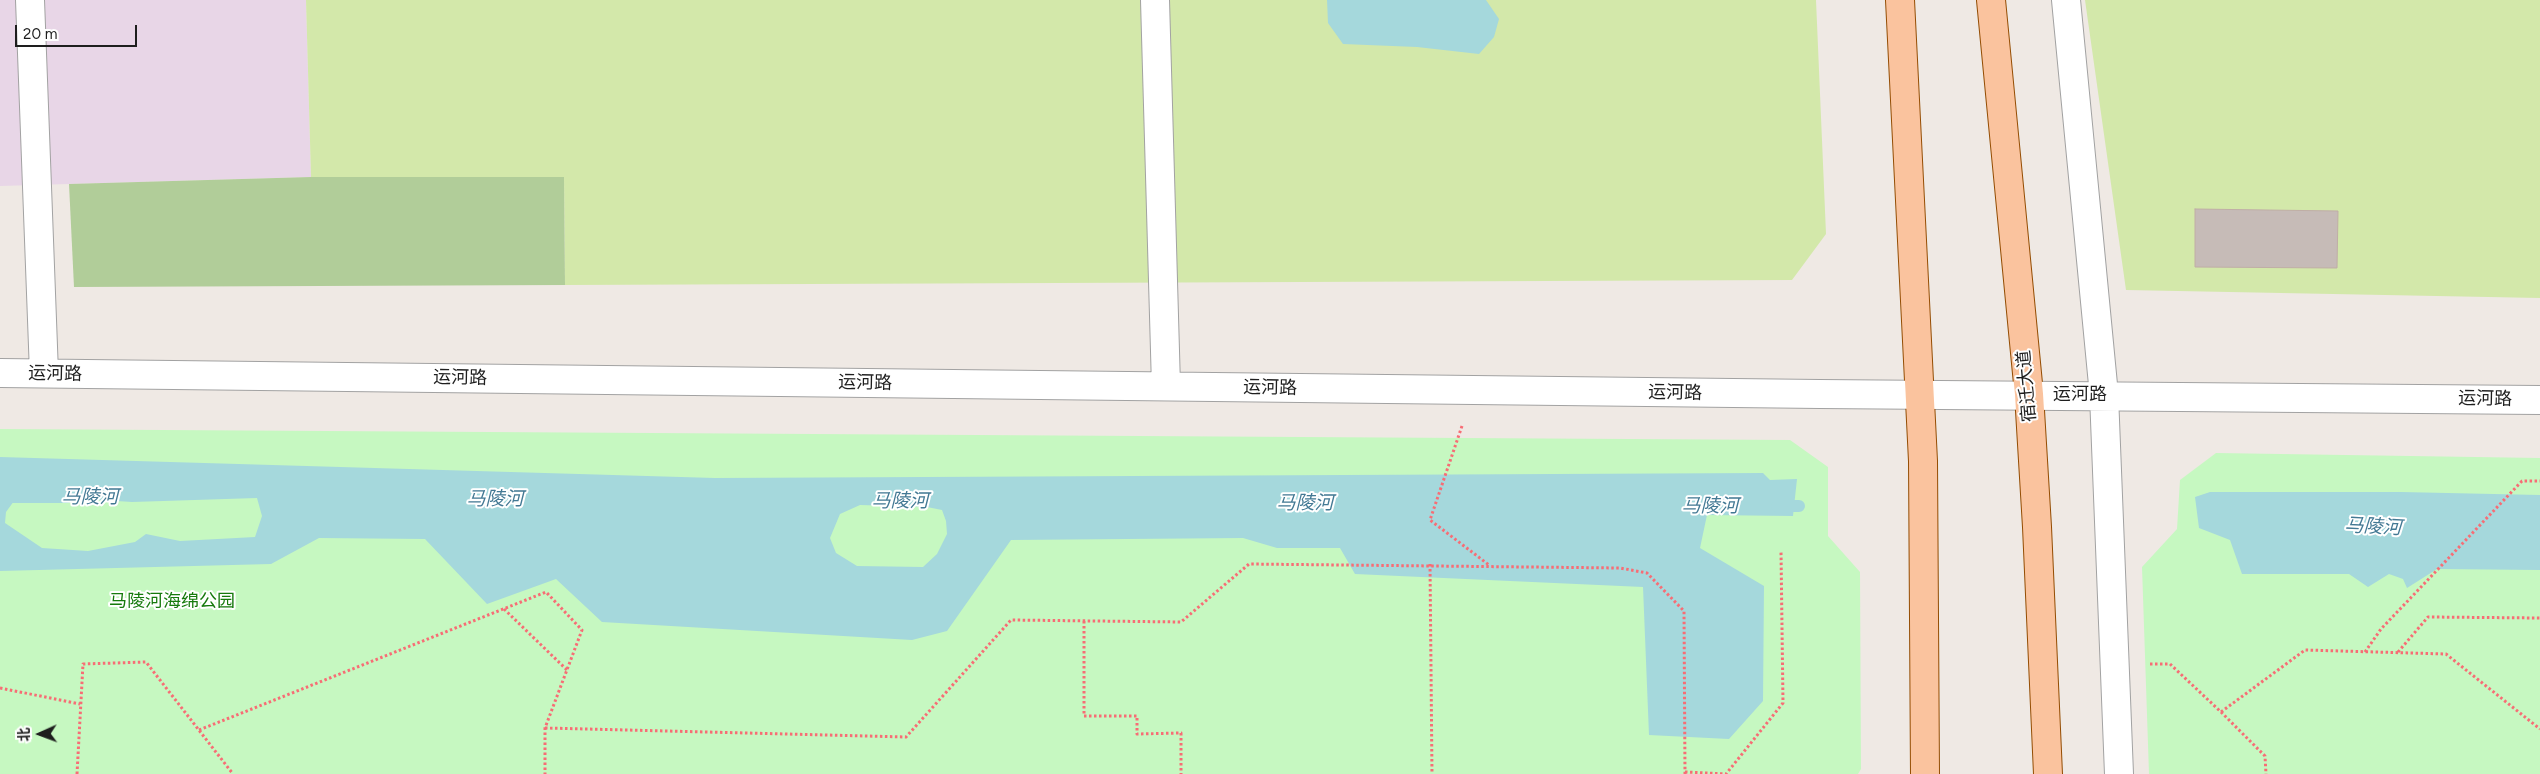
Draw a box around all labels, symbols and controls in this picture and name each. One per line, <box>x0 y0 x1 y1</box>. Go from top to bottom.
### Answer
scale bar <box>18 15 140 47</box>
text: 20 m <box>23 25 57 43</box>
street label: 宿迁大道 <box>2013 349 2041 423</box>
street label: 运河路 <box>28 363 82 385</box>
street label: 运河路 <box>433 367 487 389</box>
street label: 运河路 <box>838 372 892 394</box>
street label: 运河路 <box>1243 377 1297 399</box>
street label: 运河路 <box>1648 382 1702 404</box>
street label: 运河路 <box>2053 384 2107 406</box>
street label: 运河路 <box>2458 388 2512 410</box>
water label: 马陵河 <box>62 486 118 508</box>
water label: 马陵河 <box>467 488 523 510</box>
water label: 马陵河 <box>872 490 928 512</box>
water label: 马陵河 <box>1277 492 1333 514</box>
water label: 马陵河 <box>1682 495 1738 517</box>
water label: 马陵河 <box>2344 514 2402 540</box>
park label: 马陵河海绵公园 <box>109 591 235 613</box>
north arrow <box>15 709 65 759</box>
text: 北 <box>16 727 33 742</box>

